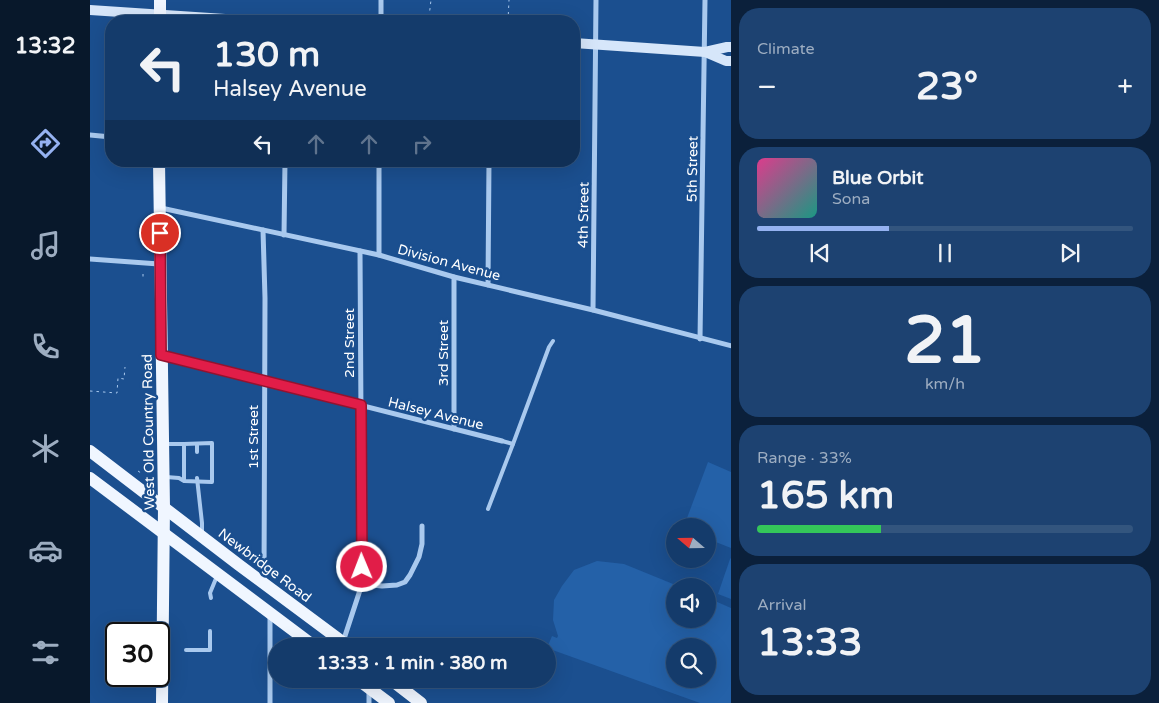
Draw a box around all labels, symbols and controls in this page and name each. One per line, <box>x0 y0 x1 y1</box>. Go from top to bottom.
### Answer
text: 13:32 <box>15 33 75 59</box>
text: 130 m <box>213 34 320 76</box>
icon: left <box>130 35 195 100</box>
text: Climate <box>757 39 815 59</box>
text: 23° <box>916 64 978 110</box>
text: − <box>757 70 777 104</box>
text: + <box>1117 70 1133 104</box>
text: Halsey Avenue <box>213 76 367 102</box>
icon: directions <box>28 126 63 161</box>
icon: left <box>249 130 277 158</box>
icon: ahead <box>302 130 330 158</box>
icon: ahead <box>355 130 383 158</box>
icon: right <box>408 130 436 158</box>
street label: 5th Street <box>683 135 702 202</box>
text: Blue Orbit <box>832 167 924 189</box>
street label: 4th Street <box>574 181 593 248</box>
text: Sona <box>832 189 870 209</box>
pin <box>139 212 181 254</box>
icon: arrive <box>146 219 174 247</box>
icon: music <box>28 228 63 263</box>
icon: previous <box>806 239 834 267</box>
icon: pause <box>931 239 959 267</box>
icon: next <box>1056 239 1084 267</box>
street label: Division Avenue <box>396 241 502 284</box>
text: 21 <box>904 302 986 381</box>
street label: 2nd Street <box>341 307 358 378</box>
street label: 3rd Street <box>435 319 452 386</box>
icon: phone <box>28 329 63 364</box>
street label: West Old Country Road <box>139 354 158 510</box>
text: km/h <box>925 374 965 394</box>
street label: Halsey Avenue <box>386 393 485 434</box>
street label: 1st Street <box>245 404 262 469</box>
icon: climate <box>28 431 63 466</box>
text: Range · 33% <box>757 448 852 468</box>
text: 165 km <box>757 473 894 519</box>
north arrow <box>666 518 716 568</box>
map controls <box>666 518 716 688</box>
street label: Newbridge Road <box>215 525 315 606</box>
icon: car <box>28 533 63 568</box>
position arrow <box>335 540 387 592</box>
button: sound <box>666 578 716 628</box>
text: Arrival <box>757 595 806 615</box>
text: 13:33 <box>757 620 862 666</box>
speed limit sign: 30 <box>105 622 170 687</box>
icon: filters <box>28 635 63 670</box>
button: search <box>666 638 716 688</box>
text: 13:33 · 1 min · 380 m <box>316 652 508 674</box>

